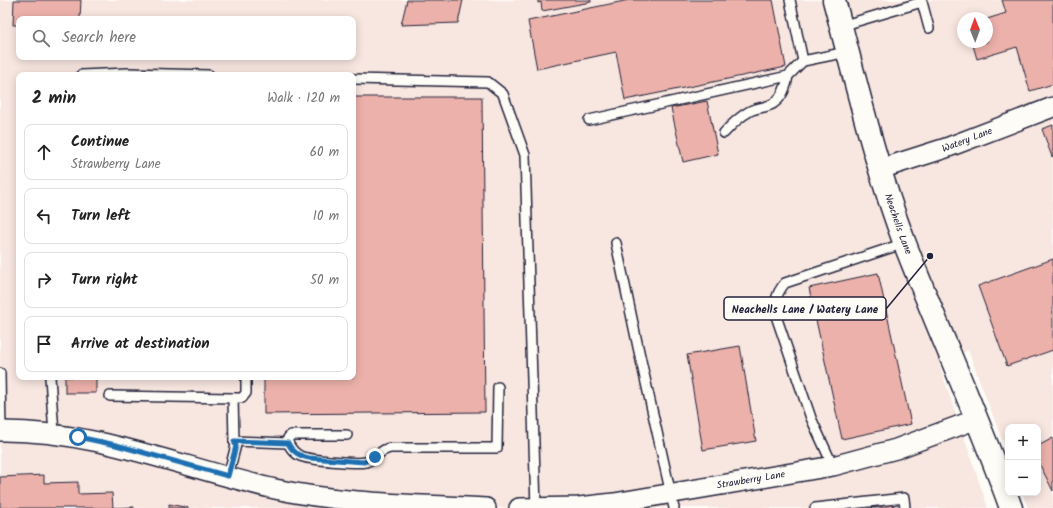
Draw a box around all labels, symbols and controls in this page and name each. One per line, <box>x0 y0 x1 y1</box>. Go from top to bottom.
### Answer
north arrow <box>957 12 993 48</box>
search box <box>16 16 356 60</box>
text: Search here <box>62 26 136 50</box>
icon: search <box>30 27 52 49</box>
text: 2 min <box>32 85 76 112</box>
text: Walk · 120 m <box>267 88 340 109</box>
street label: Watery Lane <box>940 123 995 157</box>
text: Continue <box>71 130 129 154</box>
icon: ahead <box>33 141 55 163</box>
text: 60 m <box>310 142 339 163</box>
text: Strawberry Lane <box>71 154 161 175</box>
street label: Neachells Lane <box>880 191 916 257</box>
text: Turn left <box>71 204 131 228</box>
icon: left <box>33 205 55 227</box>
text: 10 m <box>313 206 339 227</box>
text: Turn right <box>71 268 138 292</box>
icon: right <box>33 269 55 291</box>
text: 50 m <box>310 270 339 291</box>
callout: Neachells Lane / Watery Lane <box>724 297 886 320</box>
text: Neachells Lane / Watery Lane <box>732 301 879 319</box>
text: Arrive at destination <box>71 332 210 356</box>
icon: arrive <box>33 333 55 355</box>
map controls <box>1005 424 1041 496</box>
button: + <box>1005 424 1041 460</box>
route start <box>69 428 87 446</box>
route end <box>366 448 384 466</box>
button: − <box>1005 460 1041 496</box>
street label: Strawberry Lane <box>715 466 787 494</box>

